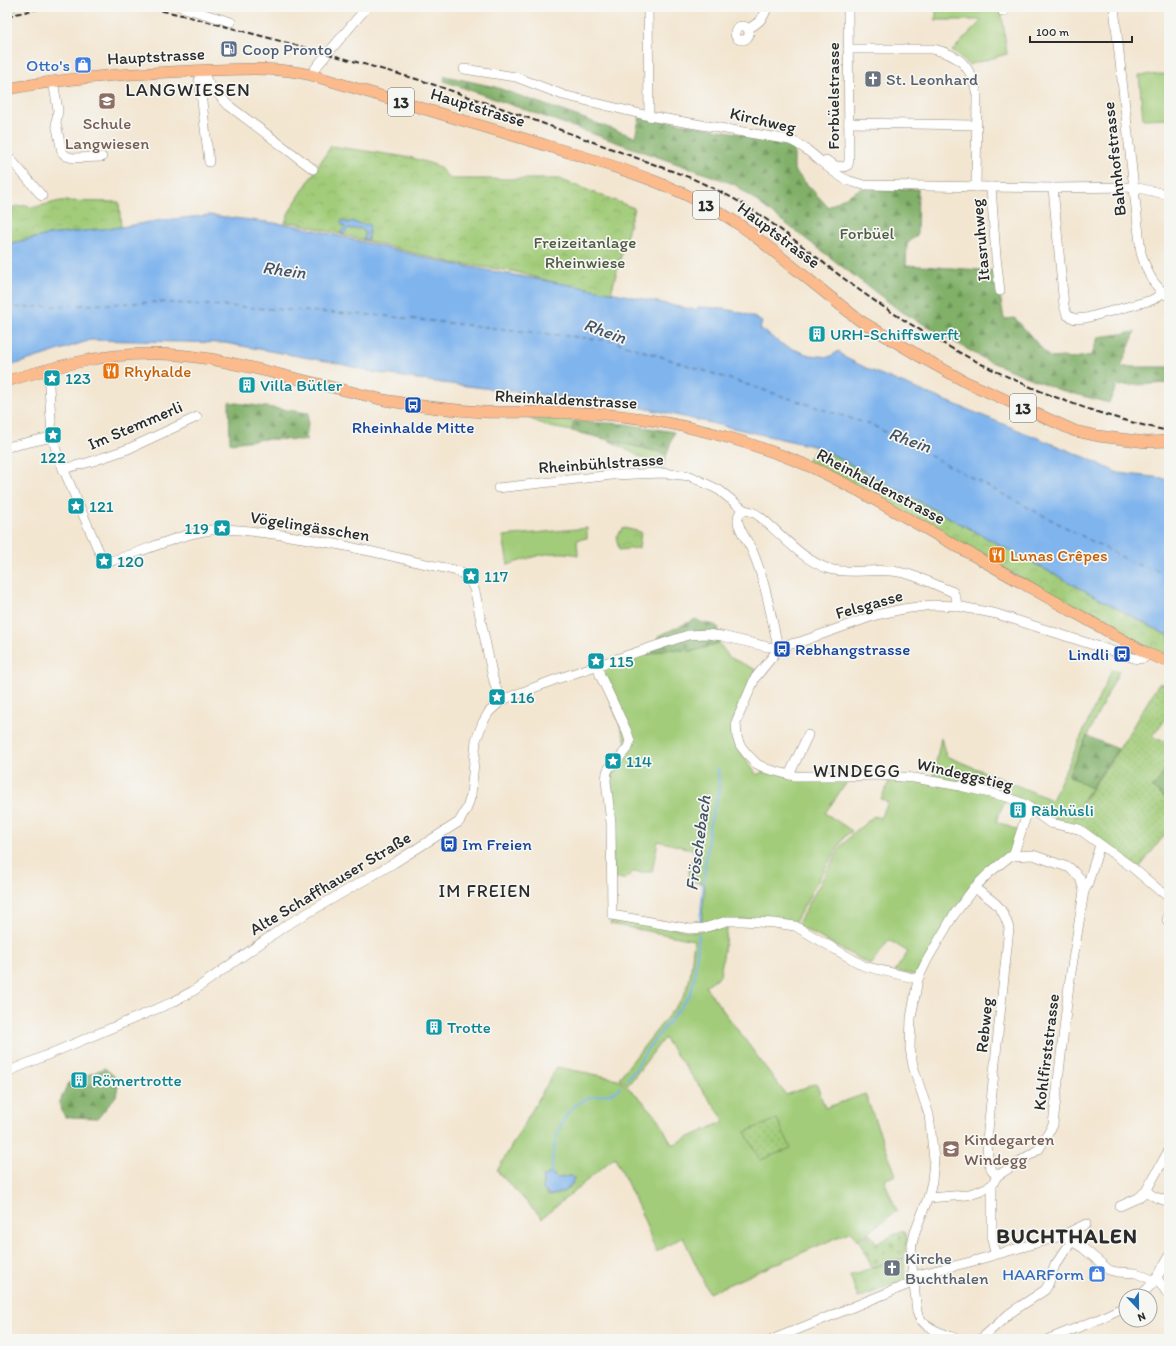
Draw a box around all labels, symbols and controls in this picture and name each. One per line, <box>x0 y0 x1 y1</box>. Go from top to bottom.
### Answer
scale bar <box>1030 18 1132 44</box>
text: 100 m <box>1036 25 1069 39</box>
fuel station icon: Coop Pronto <box>219 39 239 59</box>
place label: Coop Pronto <box>242 39 333 59</box>
street label: Forbüelstrasse <box>823 42 843 150</box>
street label: Hauptstrasse <box>107 43 205 69</box>
place label: Otto's <box>26 55 70 75</box>
shop icon: Otto's <box>73 55 93 75</box>
church icon: St. Leonhard <box>863 69 883 89</box>
place label: St. Leonhard <box>886 69 978 89</box>
district label: LANGWIESEN <box>125 78 251 101</box>
street label: Hauptstrasse <box>428 83 528 131</box>
road number: 13 <box>388 88 414 116</box>
school or university icon: Schule Langwiesen <box>97 91 117 111</box>
street label: Bahnhofstrasse <box>1098 101 1130 217</box>
street label: Kirchweg <box>728 103 798 137</box>
place label: Schule Langwiesen <box>65 113 149 153</box>
road number: 13 <box>693 191 719 219</box>
street label: Hauptstrasse <box>734 198 824 272</box>
street label: Itasruhweg <box>966 198 994 282</box>
park label: Forbüel <box>840 223 895 243</box>
park label: Freizeitanlage Rheinwiese <box>534 232 636 272</box>
water label: Rhein <box>261 256 307 284</box>
water label: Rhein <box>581 313 630 349</box>
building icon: URH-Schiffswerft <box>807 324 827 344</box>
place label: URH-Schiffswerft <box>830 324 959 344</box>
restaurant icon: Rhyhalde <box>101 361 121 381</box>
place label: Rhyhalde <box>124 361 191 381</box>
place icon: 123 <box>42 368 62 388</box>
place label: 123 <box>65 368 91 388</box>
building icon: Villa Bütler <box>237 375 257 395</box>
place label: Villa Bütler <box>260 375 343 395</box>
street label: Rheinhaldenstrasse <box>494 385 638 413</box>
road number: 13 <box>1010 394 1036 422</box>
bus stop icon: Rheinhalde Mitte <box>403 395 423 415</box>
street label: Im Stemmerli <box>85 396 185 454</box>
place label: Rheinhalde Mitte <box>352 417 474 437</box>
water label: Rhein <box>886 422 935 458</box>
place icon: 122 <box>43 425 63 445</box>
street label: Rheinhaldenstrasse <box>813 444 949 528</box>
place label: 122 <box>40 447 66 467</box>
street label: Rheinbühlstrasse <box>538 449 664 477</box>
place icon: 121 <box>66 496 86 516</box>
place label: 121 <box>89 496 114 516</box>
street label: Vögelingässchen <box>249 507 372 545</box>
place label: 119 <box>184 518 209 538</box>
place icon: 119 <box>212 518 232 538</box>
restaurant icon: Lunas Crêpes <box>987 545 1007 565</box>
place label: Lunas Crêpes <box>1010 545 1108 565</box>
place icon: 120 <box>94 551 114 571</box>
place label: 120 <box>117 551 144 571</box>
place icon: 117 <box>461 566 481 586</box>
place label: 117 <box>484 566 509 586</box>
street label: Felsgasse <box>833 585 905 623</box>
bus stop icon: Rebhangstrasse <box>772 639 792 659</box>
place label: Rebhangstrasse <box>795 639 910 659</box>
place label: Lindli <box>1068 644 1109 664</box>
bus stop icon: Lindli <box>1112 644 1132 664</box>
place icon: 115 <box>586 651 606 671</box>
place label: 115 <box>609 651 634 671</box>
place icon: 116 <box>487 687 507 707</box>
place label: 116 <box>510 687 535 707</box>
place icon: 114 <box>603 751 623 771</box>
place label: 114 <box>626 751 652 771</box>
street label: Windeggstieg <box>915 753 1015 795</box>
district label: WINDEGG <box>813 760 901 782</box>
water label: Fröschebach <box>680 793 716 892</box>
building icon: Räbhüsli <box>1008 800 1028 820</box>
place label: Räbhüsli <box>1031 800 1094 820</box>
street label: Alte Schaffhauser Straße <box>246 827 414 939</box>
bus stop icon: Im Freien <box>439 834 459 854</box>
place label: Im Freien <box>462 834 532 854</box>
district label: IM FREIEN <box>439 880 531 902</box>
street label: Kohlfirststrasse <box>1029 992 1063 1112</box>
street label: Rebweg <box>971 996 997 1054</box>
building icon: Trotte <box>424 1017 444 1037</box>
place label: Trotte <box>447 1017 491 1037</box>
building icon: Römertrotte <box>69 1070 89 1090</box>
place label: Römertrotte <box>92 1070 182 1090</box>
place label: Kindegarten Windegg <box>964 1129 1055 1169</box>
school or university icon: Kindegarten Windegg <box>941 1139 961 1159</box>
district label: BUCHTHALEN <box>996 1223 1138 1248</box>
place label: Kirche Buchthalen <box>905 1248 989 1288</box>
church icon: Kirche Buchthalen <box>882 1258 902 1278</box>
place label: HAARForm <box>1002 1264 1084 1284</box>
shop icon: HAARForm <box>1087 1264 1107 1284</box>
north arrow <box>1118 1288 1158 1328</box>
text: N <box>1136 1309 1147 1324</box>

